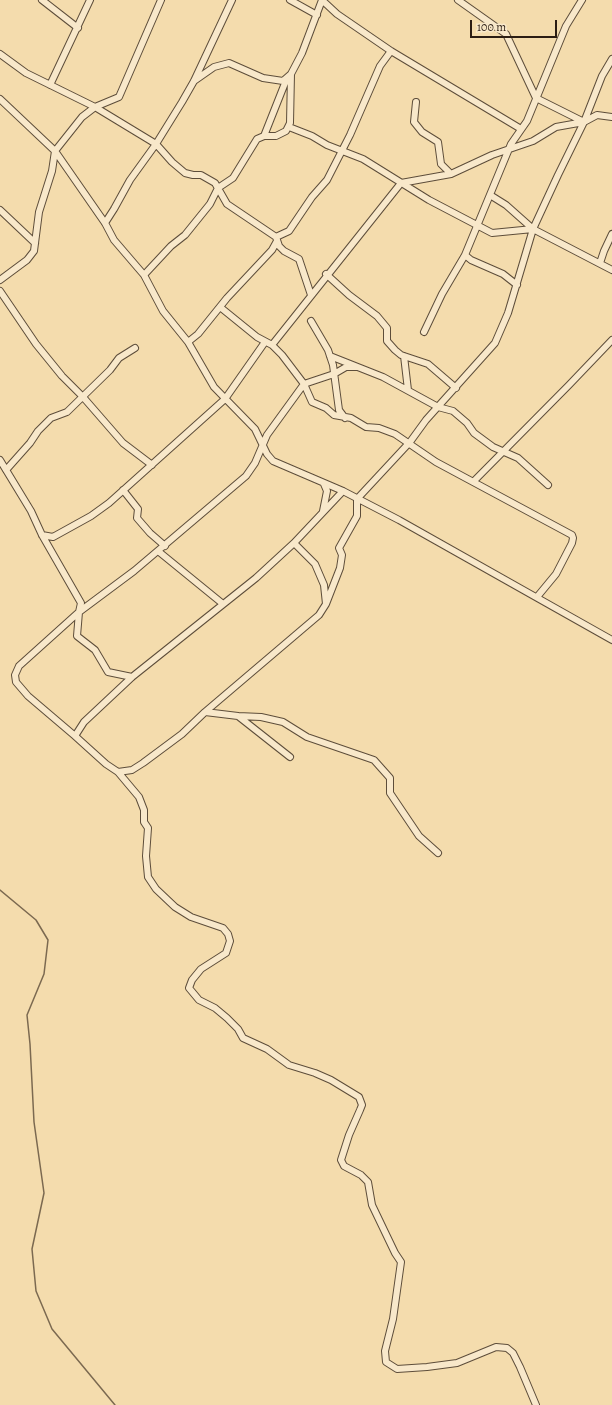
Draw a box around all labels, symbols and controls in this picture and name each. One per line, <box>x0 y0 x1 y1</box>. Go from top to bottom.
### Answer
scale bar <box>472 12 559 38</box>
text: 100 m <box>477 19 506 35</box>

